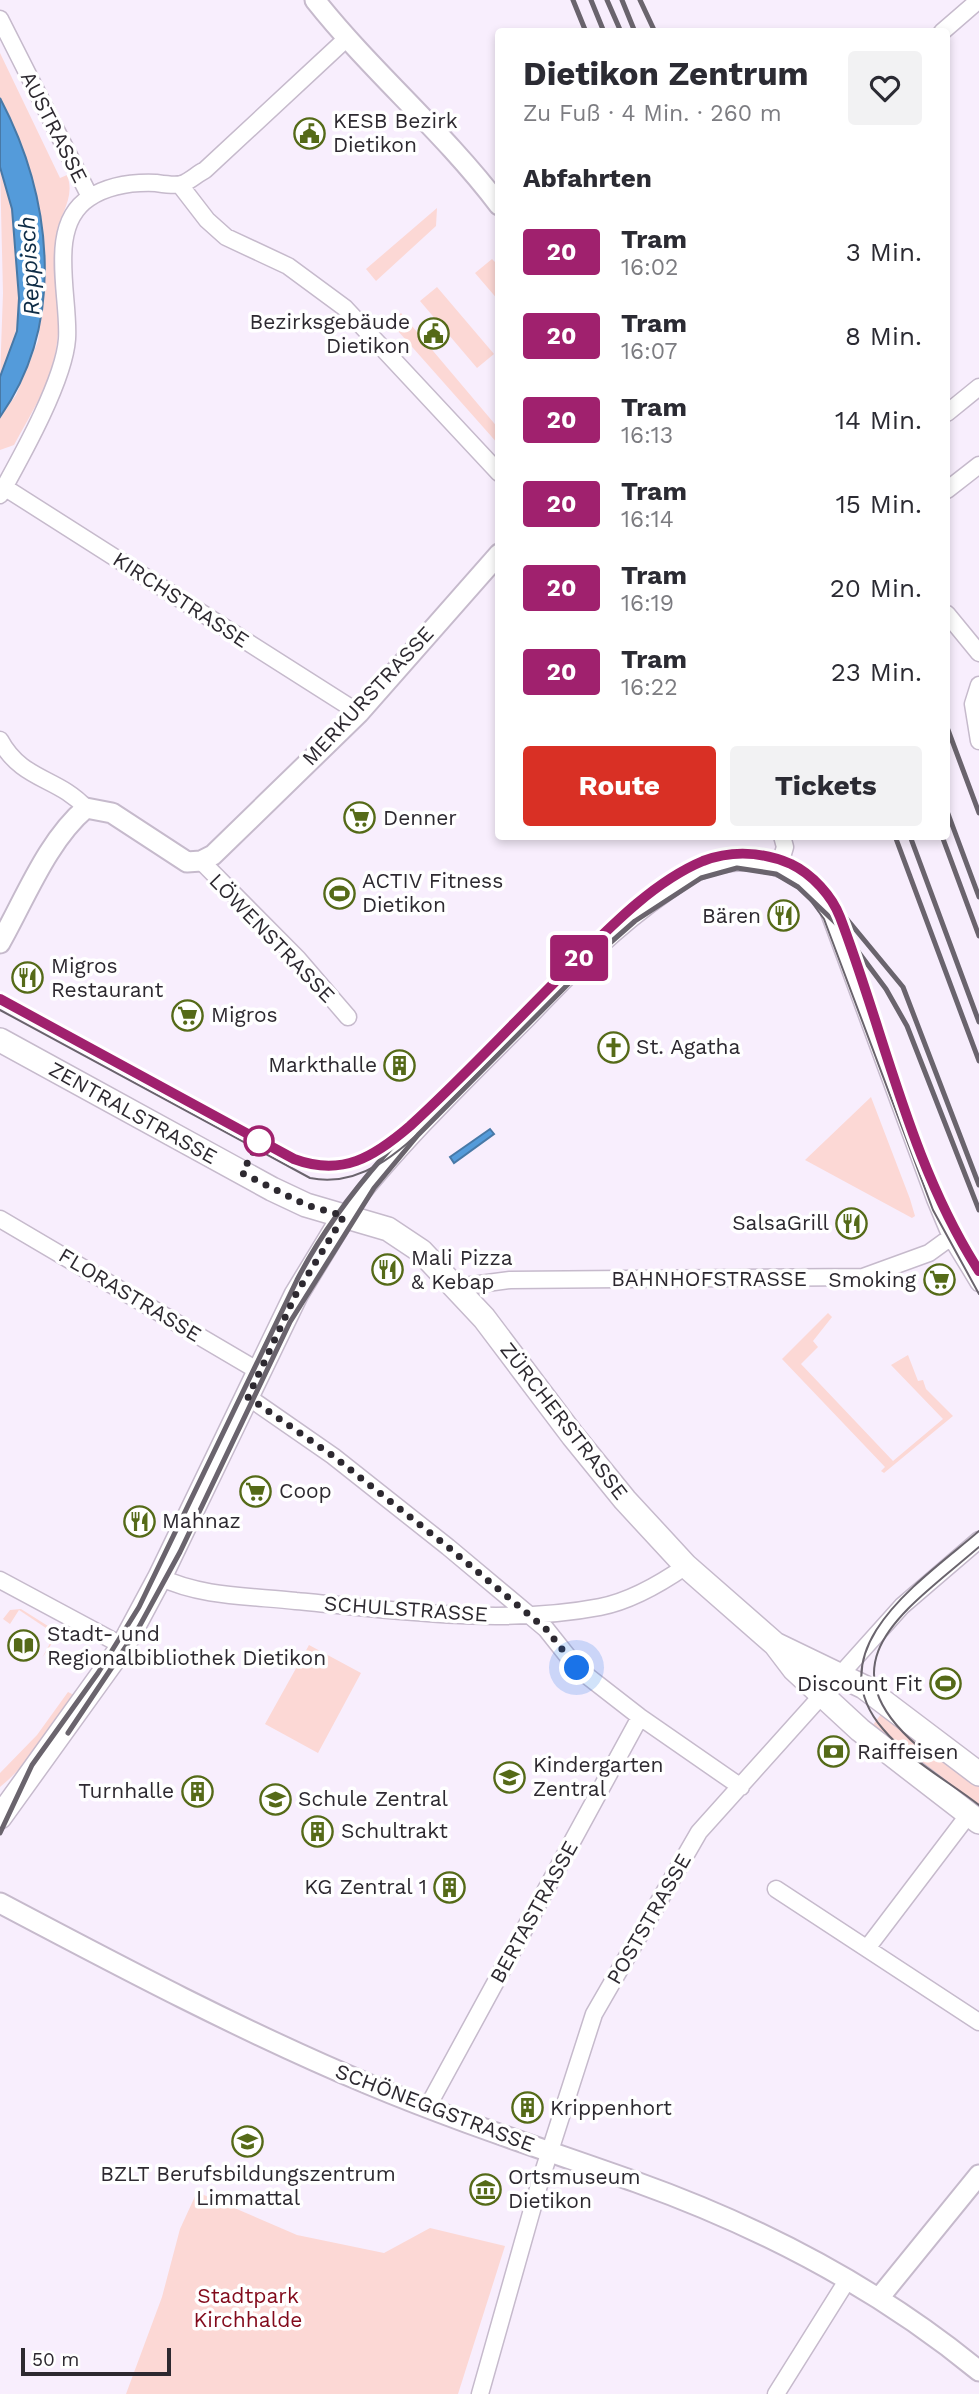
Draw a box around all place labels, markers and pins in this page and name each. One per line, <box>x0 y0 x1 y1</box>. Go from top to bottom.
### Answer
place label: KESB Bezirk Dietikon <box>333 108 458 157</box>
public building icon: KESB Bezirk Dietikon <box>293 116 327 150</box>
place label: Bezirksgebäude Dietikon <box>249 309 410 358</box>
public building icon: Bezirksgebäude Dietikon <box>416 317 450 351</box>
supermarket icon: Denner <box>343 801 377 835</box>
place label: Denner <box>383 805 457 830</box>
place label: ACTIV Fitness Dietikon <box>362 868 503 917</box>
sports icon: ACTIV Fitness Dietikon <box>322 876 356 910</box>
restaurant icon: Bären <box>767 899 801 933</box>
place label: Bären <box>702 903 761 928</box>
place label: Migros Restaurant <box>51 953 163 1002</box>
restaurant icon: Migros Restaurant <box>11 961 45 995</box>
supermarket icon: Migros <box>171 998 205 1032</box>
place label: Migros <box>211 1002 278 1027</box>
church icon: St. Agatha <box>596 1030 630 1064</box>
place label: St. Agatha <box>636 1034 740 1059</box>
building icon: Markthalle <box>383 1048 417 1082</box>
place label: Markthalle <box>268 1052 377 1077</box>
unlabelled marker <box>244 1126 274 1156</box>
restaurant icon: SalsaGrill <box>835 1206 869 1240</box>
place label: SalsaGrill <box>732 1210 830 1235</box>
place label: Mali Pizza & Kebap <box>411 1245 513 1294</box>
restaurant icon: Mali Pizza & Kebap <box>371 1253 405 1287</box>
supermarket icon: Smoking <box>922 1263 956 1297</box>
place label: Smoking <box>828 1267 917 1292</box>
supermarket icon: Coop <box>239 1474 273 1508</box>
place label: Coop <box>279 1478 332 1503</box>
restaurant icon: Mahnaz <box>122 1504 156 1538</box>
place label: Mahnaz <box>162 1508 241 1533</box>
place label: Stadt- und Regionalbibliothek Dietikon <box>47 1621 326 1670</box>
library icon: Stadt- und Regionalbibliothek Dietikon <box>7 1629 41 1663</box>
sports icon: Discount Fit <box>928 1667 962 1701</box>
place label: Discount Fit <box>797 1671 922 1696</box>
bank icon: Raiffeisen <box>817 1735 851 1769</box>
place label: Raiffeisen <box>857 1739 959 1764</box>
place label: Kindergarten Zentral <box>533 1752 664 1801</box>
school or university icon: Kindergarten Zentral <box>493 1760 527 1794</box>
building icon: Turnhalle <box>180 1774 214 1808</box>
place label: Turnhalle <box>78 1778 174 1803</box>
school or university icon: Schule Zentral <box>258 1782 292 1816</box>
place label: Schule Zentral <box>298 1786 449 1811</box>
building icon: Schultrakt <box>301 1814 335 1848</box>
place label: Schultrakt <box>341 1818 448 1843</box>
building icon: KG Zentral 1 <box>433 1870 467 1904</box>
place label: KG Zentral 1 <box>304 1874 427 1899</box>
building icon: Krippenhort <box>510 2091 544 2125</box>
place label: Krippenhort <box>550 2095 672 2120</box>
school or university icon: BZLT Berufsbildungszentrum Limmattal <box>231 2125 265 2159</box>
place label: BZLT Berufsbildungszentrum Limmattal <box>100 2161 396 2210</box>
place label: Ortsmuseum Dietikon <box>508 2164 641 2213</box>
museum icon: Ortsmuseum Dietikon <box>468 2172 502 2206</box>

